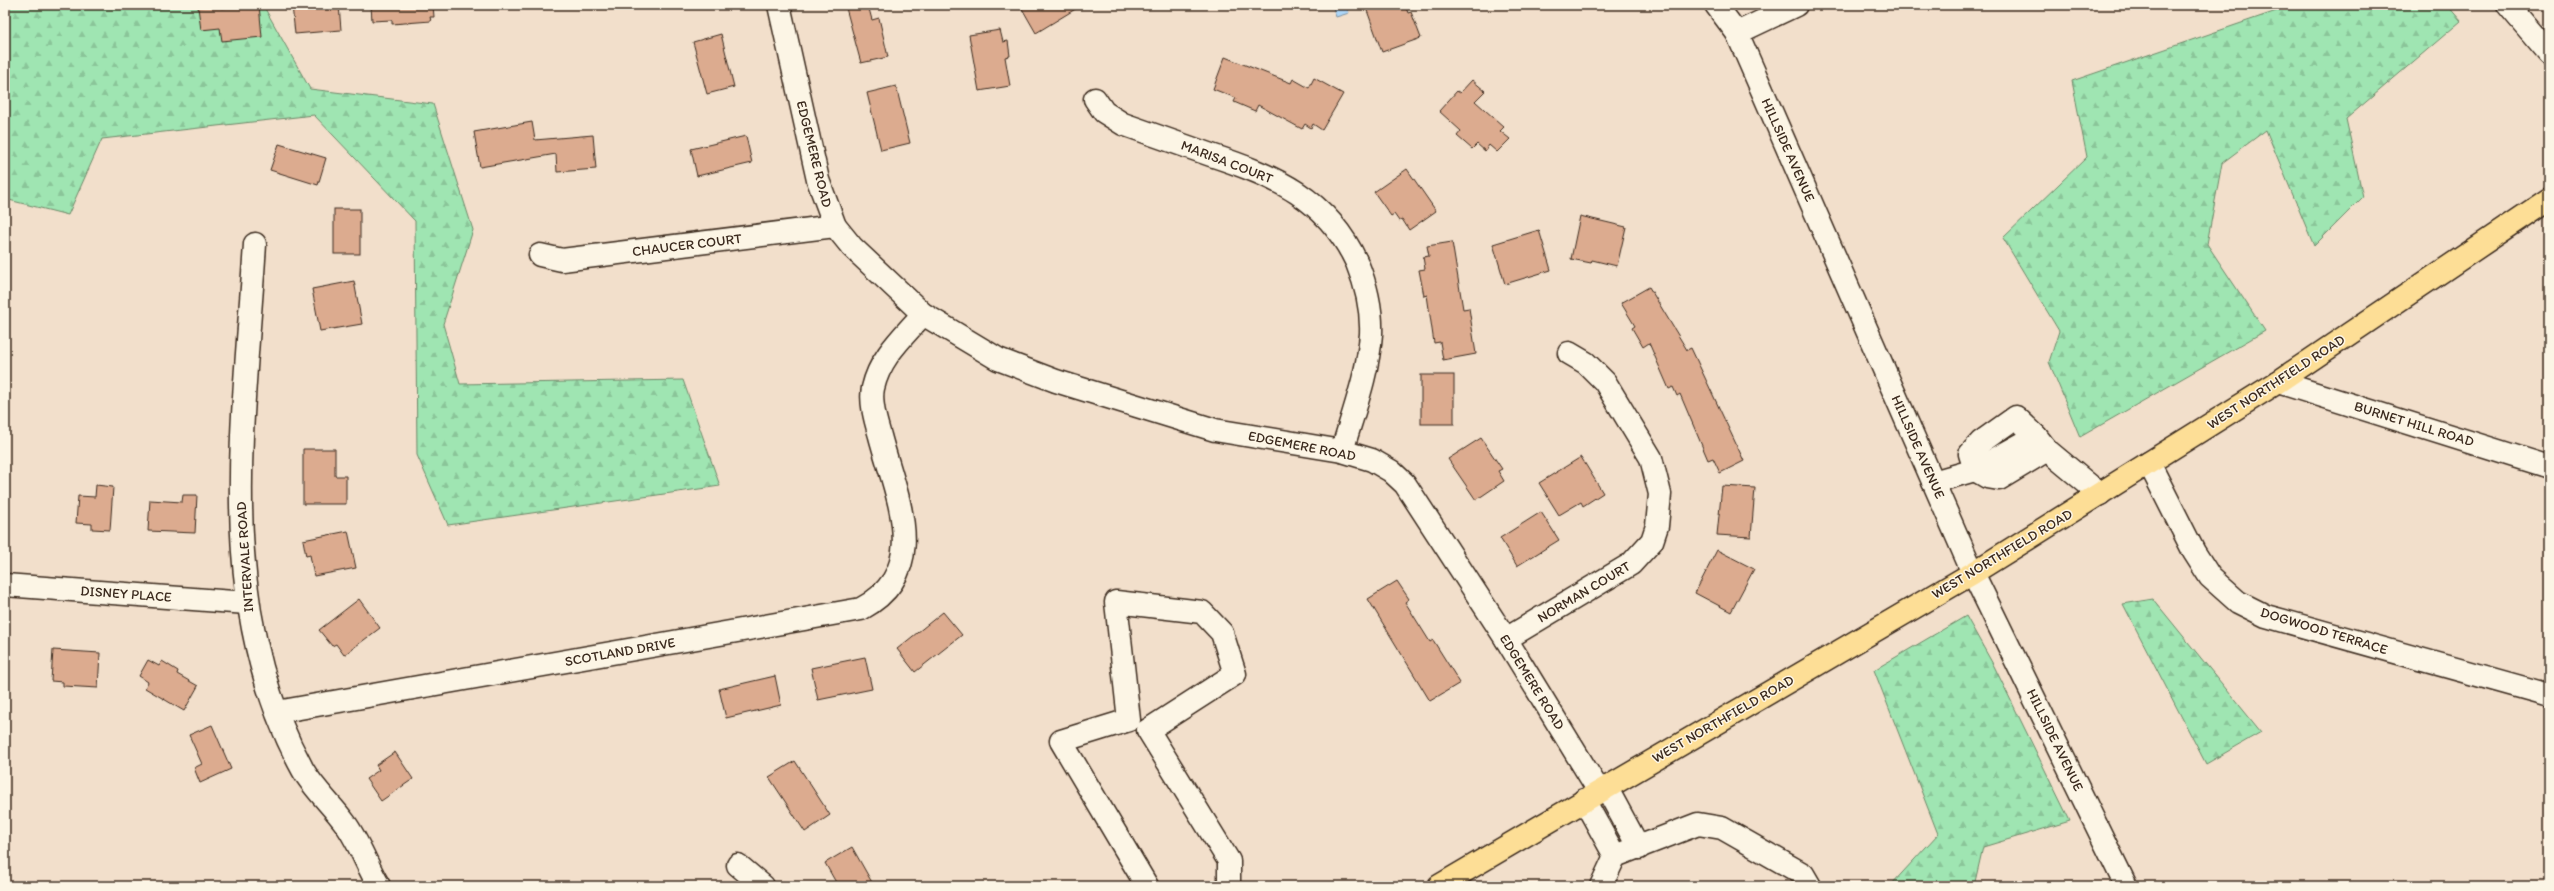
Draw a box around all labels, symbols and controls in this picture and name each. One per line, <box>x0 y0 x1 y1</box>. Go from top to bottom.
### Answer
street label: HILLSIDE AVENUE <box>1757 95 1819 205</box>
street label: EDGEMERE ROAD <box>793 99 835 209</box>
street label: MARISA COURT <box>1179 137 1276 187</box>
street label: CHAUCER COURT <box>631 230 743 260</box>
street label: WEST NORTHFIELD ROAD <box>2204 331 2348 433</box>
street label: HILLSIDE AVENUE <box>1887 392 1949 502</box>
street label: BURNET HILL ROAD <box>2352 398 2476 450</box>
street label: EDGEMERE ROAD <box>1247 427 1357 465</box>
street label: INTERVALE ROAD <box>233 501 257 613</box>
street label: WEST NORTHFIELD ROAD <box>1929 505 2075 603</box>
street label: NORMAN COURT <box>1534 557 1634 626</box>
street label: DISNEY PLACE <box>80 582 173 606</box>
street label: DOGWOOD TERRACE <box>2258 604 2390 659</box>
street label: EDGEMERE ROAD <box>1496 631 1568 733</box>
street label: SCOTLAND DRIVE <box>563 634 677 670</box>
street label: WEST NORTHFIELD ROAD <box>1649 671 1797 767</box>
street label: HILLSIDE AVENUE <box>2023 686 2087 794</box>

